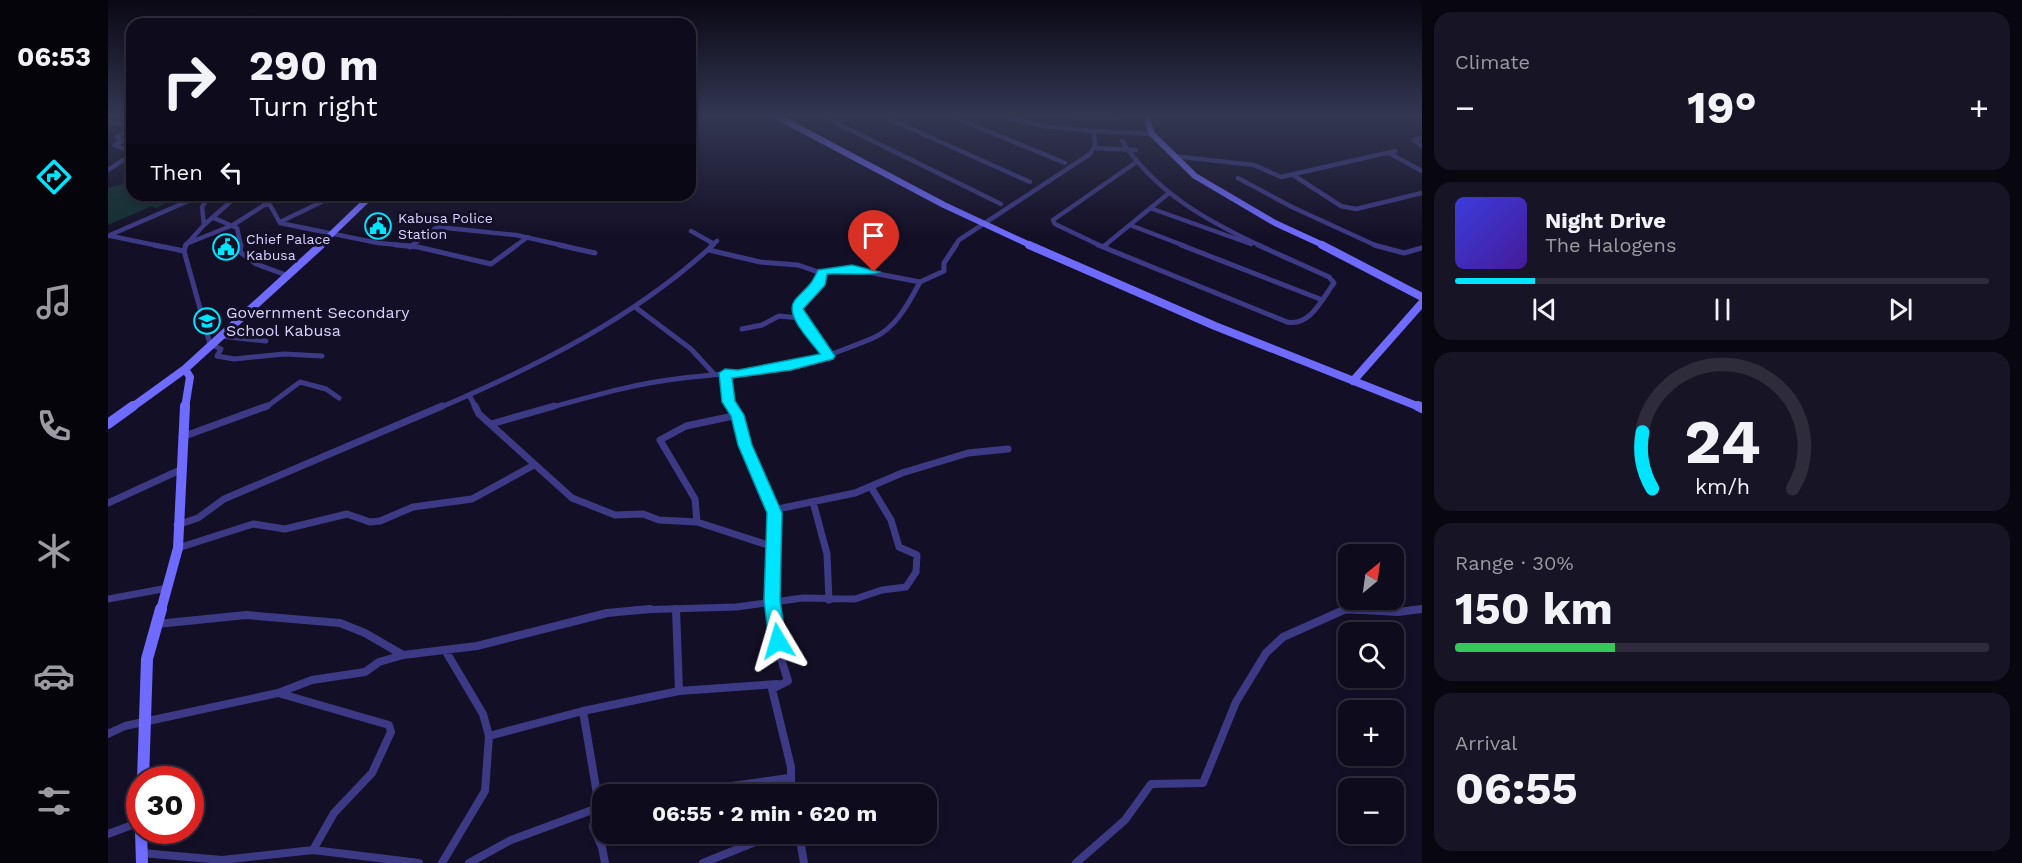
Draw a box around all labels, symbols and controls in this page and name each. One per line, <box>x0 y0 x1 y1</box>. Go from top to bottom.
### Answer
text: 06:53 <box>17 41 91 73</box>
text: 290 m <box>249 41 379 90</box>
icon: right <box>150 42 228 120</box>
text: Climate <box>1455 50 1530 74</box>
text: 19° <box>1687 81 1757 134</box>
text: − <box>1455 88 1475 127</box>
text: + <box>1969 88 1989 127</box>
text: Turn right <box>249 91 378 123</box>
icon: directions <box>33 156 75 198</box>
icon: left <box>215 156 248 189</box>
text: Then <box>150 160 203 185</box>
text: Night Drive <box>1545 208 1666 233</box>
place label: Kabusa Police Station <box>398 210 493 242</box>
pin <box>848 210 899 272</box>
public building icon: Kabusa Police Station <box>363 211 393 241</box>
icon: arrive <box>857 219 890 252</box>
place label: Chief Palace Kabusa <box>246 231 330 263</box>
public building icon: Chief Palace Kabusa <box>211 232 241 262</box>
text: The Halogens <box>1545 233 1677 257</box>
icon: music <box>33 281 75 323</box>
icon: previous <box>1528 293 1561 326</box>
icon: pause <box>1706 293 1739 326</box>
icon: next <box>1884 293 1917 326</box>
place label: Government Secondary School Kabusa <box>226 303 410 340</box>
school or university icon: Government Secondary School Kabusa <box>192 306 222 336</box>
icon: phone <box>33 405 75 447</box>
text: 24 <box>1684 405 1760 478</box>
text: km/h <box>1694 474 1750 499</box>
icon: climate <box>33 530 75 572</box>
north arrow <box>1338 544 1404 610</box>
map controls <box>1338 544 1404 844</box>
text: Range · 30% <box>1455 551 1574 575</box>
text: 150 km <box>1455 582 1613 635</box>
position arrow <box>746 609 810 673</box>
button: search <box>1338 622 1404 688</box>
icon: car <box>33 655 75 697</box>
button: + <box>1338 700 1404 766</box>
text: Arrival <box>1455 731 1517 755</box>
text: 06:55 <box>1455 762 1578 815</box>
speed limit sign: 30 <box>126 766 204 844</box>
button: − <box>1338 778 1404 844</box>
icon: filters <box>33 780 75 822</box>
text: 06:55 · 2 min · 620 m <box>652 801 877 826</box>

